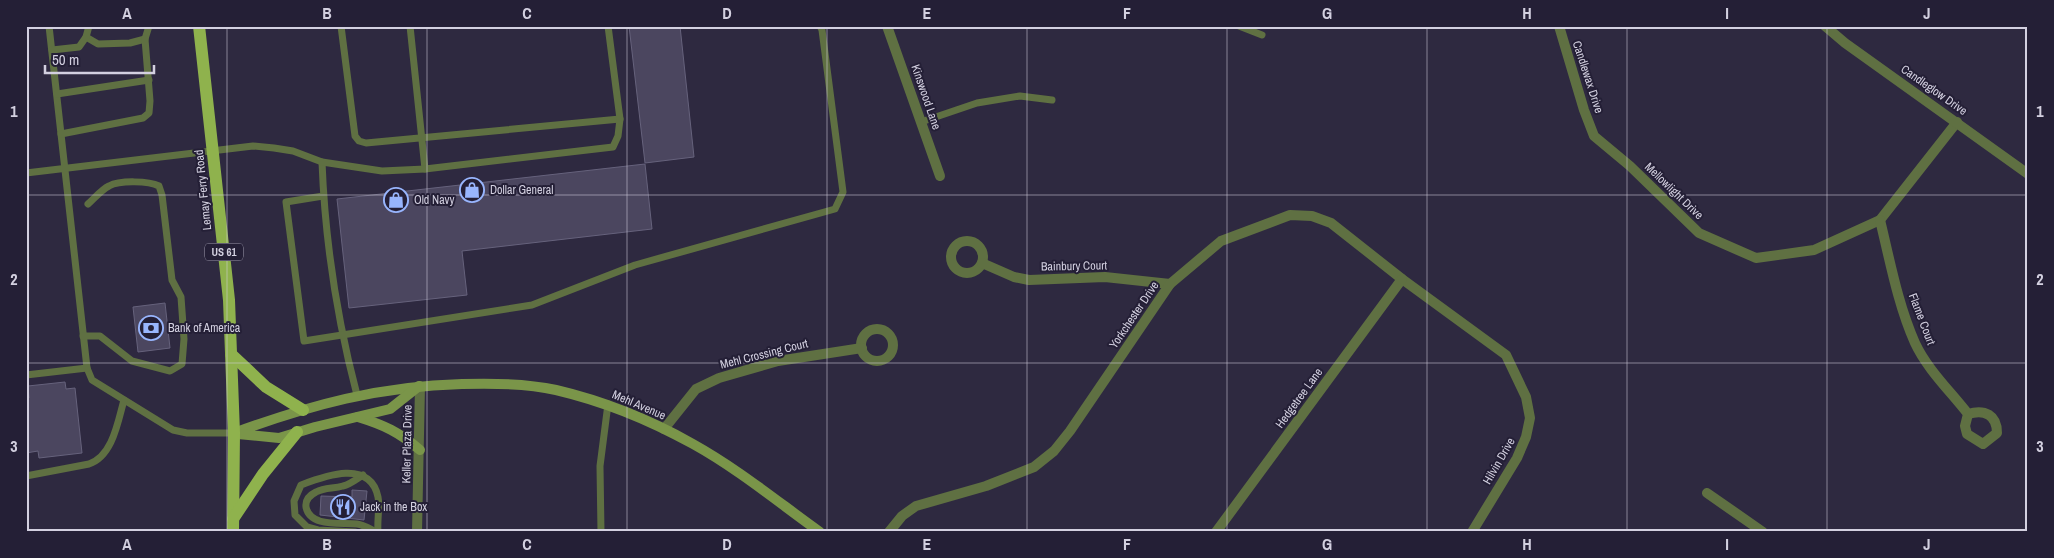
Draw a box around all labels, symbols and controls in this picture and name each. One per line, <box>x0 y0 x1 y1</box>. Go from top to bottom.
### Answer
text: A <box>122 2 132 24</box>
text: B <box>322 2 332 24</box>
text: C <box>522 2 532 24</box>
text: D <box>722 2 732 24</box>
text: E <box>923 2 932 24</box>
text: F <box>1123 2 1131 24</box>
text: G <box>1322 2 1332 24</box>
text: H <box>1522 2 1532 24</box>
text: I <box>1725 2 1729 24</box>
text: J <box>1923 2 1931 24</box>
street label: Candlewax Drive <box>1569 39 1607 115</box>
scale bar <box>45 42 154 74</box>
text: 50 m <box>52 49 79 70</box>
street label: Candleglow Drive <box>1898 61 1970 119</box>
street label: Kinswood Lane <box>907 62 945 132</box>
text: 1 <box>10 100 18 122</box>
text: 1 <box>2036 100 2044 122</box>
street label: Lemay Ferry Road <box>191 149 215 231</box>
street label: Mellowlight Drive <box>1641 159 1707 223</box>
shop icon: Dollar General <box>459 177 485 203</box>
place label: Dollar General <box>490 182 553 198</box>
shop icon: Old Navy <box>383 187 409 213</box>
place label: Old Navy <box>414 192 455 208</box>
road number: US 61 <box>205 243 243 260</box>
street label: Bainbury Court <box>1041 257 1107 275</box>
text: 2 <box>10 268 18 290</box>
text: 2 <box>2036 268 2044 290</box>
street label: Yorkchester Drive <box>1106 278 1162 352</box>
street label: Flame Court <box>1905 291 1939 347</box>
bank icon: Bank of America <box>138 315 164 341</box>
place label: Bank of America <box>168 320 241 336</box>
street label: Mehl Crossing Court <box>718 335 810 373</box>
street label: Hedgetree Lane <box>1272 365 1326 431</box>
street label: Mehl Avenue <box>610 387 668 423</box>
street label: Keller Plaza Drive <box>398 404 416 484</box>
text: 3 <box>10 435 18 457</box>
street label: Hilvin Drive <box>1479 435 1519 487</box>
text: 3 <box>2036 435 2044 457</box>
restaurant icon: Jack in the Box <box>330 494 356 520</box>
place label: Jack in the Box <box>360 499 427 515</box>
text: A <box>122 533 132 555</box>
text: B <box>322 533 332 555</box>
text: C <box>522 533 532 555</box>
text: D <box>722 533 732 555</box>
text: E <box>923 533 932 555</box>
text: F <box>1123 533 1131 555</box>
text: G <box>1322 533 1332 555</box>
text: H <box>1522 533 1532 555</box>
text: I <box>1725 533 1729 555</box>
text: J <box>1923 533 1931 555</box>

